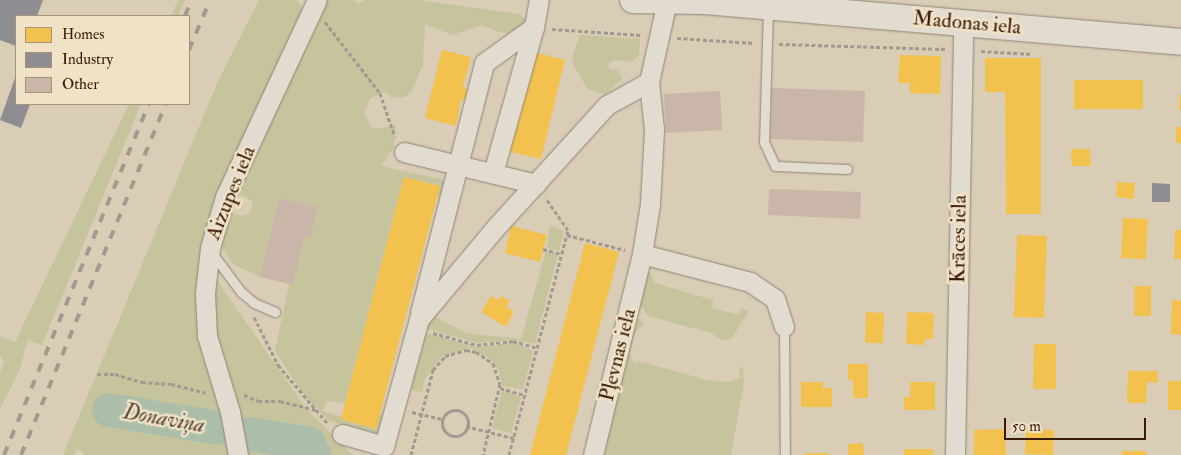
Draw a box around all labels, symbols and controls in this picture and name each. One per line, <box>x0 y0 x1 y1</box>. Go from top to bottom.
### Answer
street label: Madonas iela <box>912 6 1022 40</box>
legend <box>15 15 190 105</box>
text: Homes <box>62 25 104 44</box>
text: Industry <box>62 50 113 69</box>
text: Other <box>62 75 99 94</box>
street label: Aizupes iela <box>201 142 261 244</box>
street label: Krāces iela <box>946 195 972 283</box>
street label: Pļevnas iela <box>594 306 642 404</box>
water label: Donaviņa <box>121 399 207 439</box>
scale bar <box>1006 408 1148 440</box>
text: 50 m <box>1012 417 1041 436</box>

